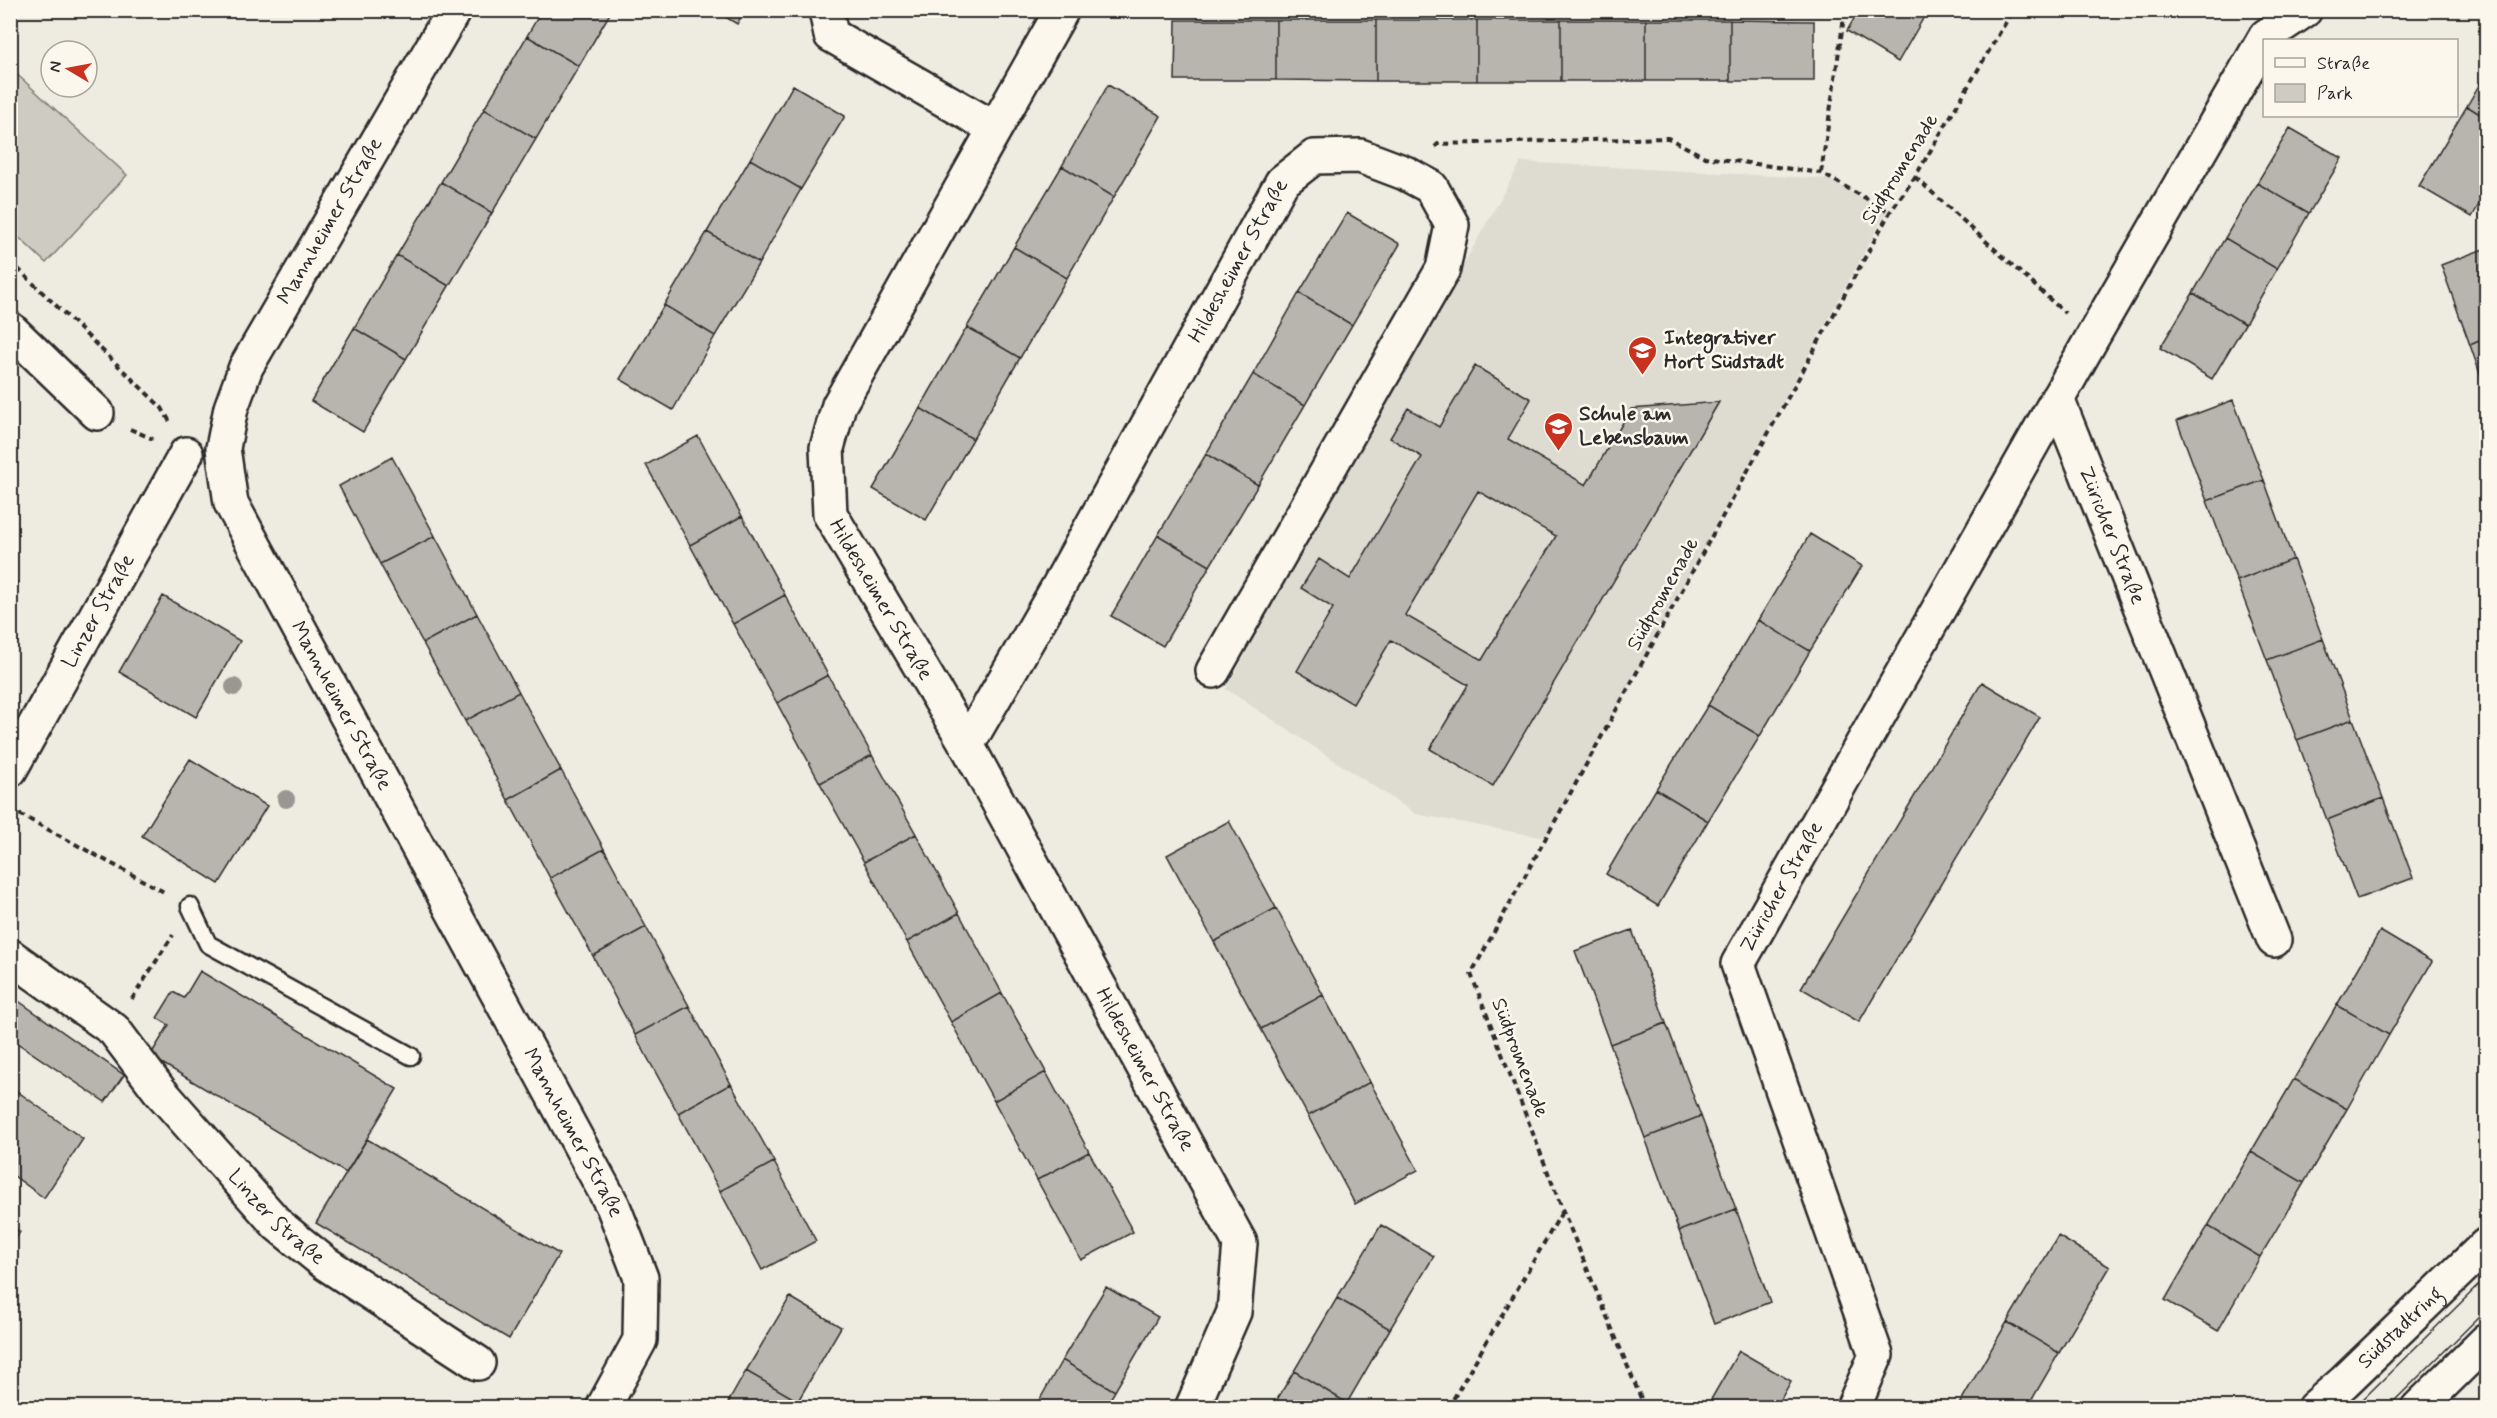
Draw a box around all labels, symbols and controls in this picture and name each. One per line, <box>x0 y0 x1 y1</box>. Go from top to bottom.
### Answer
north arrow <box>39 39 99 99</box>
legend <box>2263 39 2458 117</box>
text: Straße <box>2317 52 2370 76</box>
text: N <box>44 60 67 74</box>
text: Park <box>2317 82 2353 106</box>
street label: Südpromenade <box>1855 108 1945 230</box>
street label: Mannheimer Straße <box>271 132 389 310</box>
street label: Hildesheimer Straße <box>1182 174 1295 348</box>
place label: Integrativer Hort Südstadt <box>1664 324 1784 376</box>
school or university icon: Integrativer Hort Südstadt <box>1627 334 1659 376</box>
place label: Schule am Lebensbaum <box>1579 400 1689 452</box>
school or university icon: Schule am Lebensbaum <box>1542 410 1574 452</box>
street label: Züricher Straße <box>2071 462 2152 609</box>
street label: Hildesheimer Straße <box>822 514 940 686</box>
street label: Südpromenade <box>1620 532 1706 656</box>
street label: Linzer Straße <box>56 549 142 673</box>
street label: Mannheimer Straße <box>284 616 399 795</box>
street label: Züricher Straße <box>1733 816 1830 958</box>
street label: Hildesheimer Straße <box>1089 983 1201 1157</box>
street label: Südpromenade <box>1484 994 1556 1122</box>
street label: Mannheimer Straße <box>516 1043 630 1221</box>
street label: Linzer Straße <box>221 1163 331 1271</box>
street label: Südstadtring <box>2352 1280 2450 1375</box>

